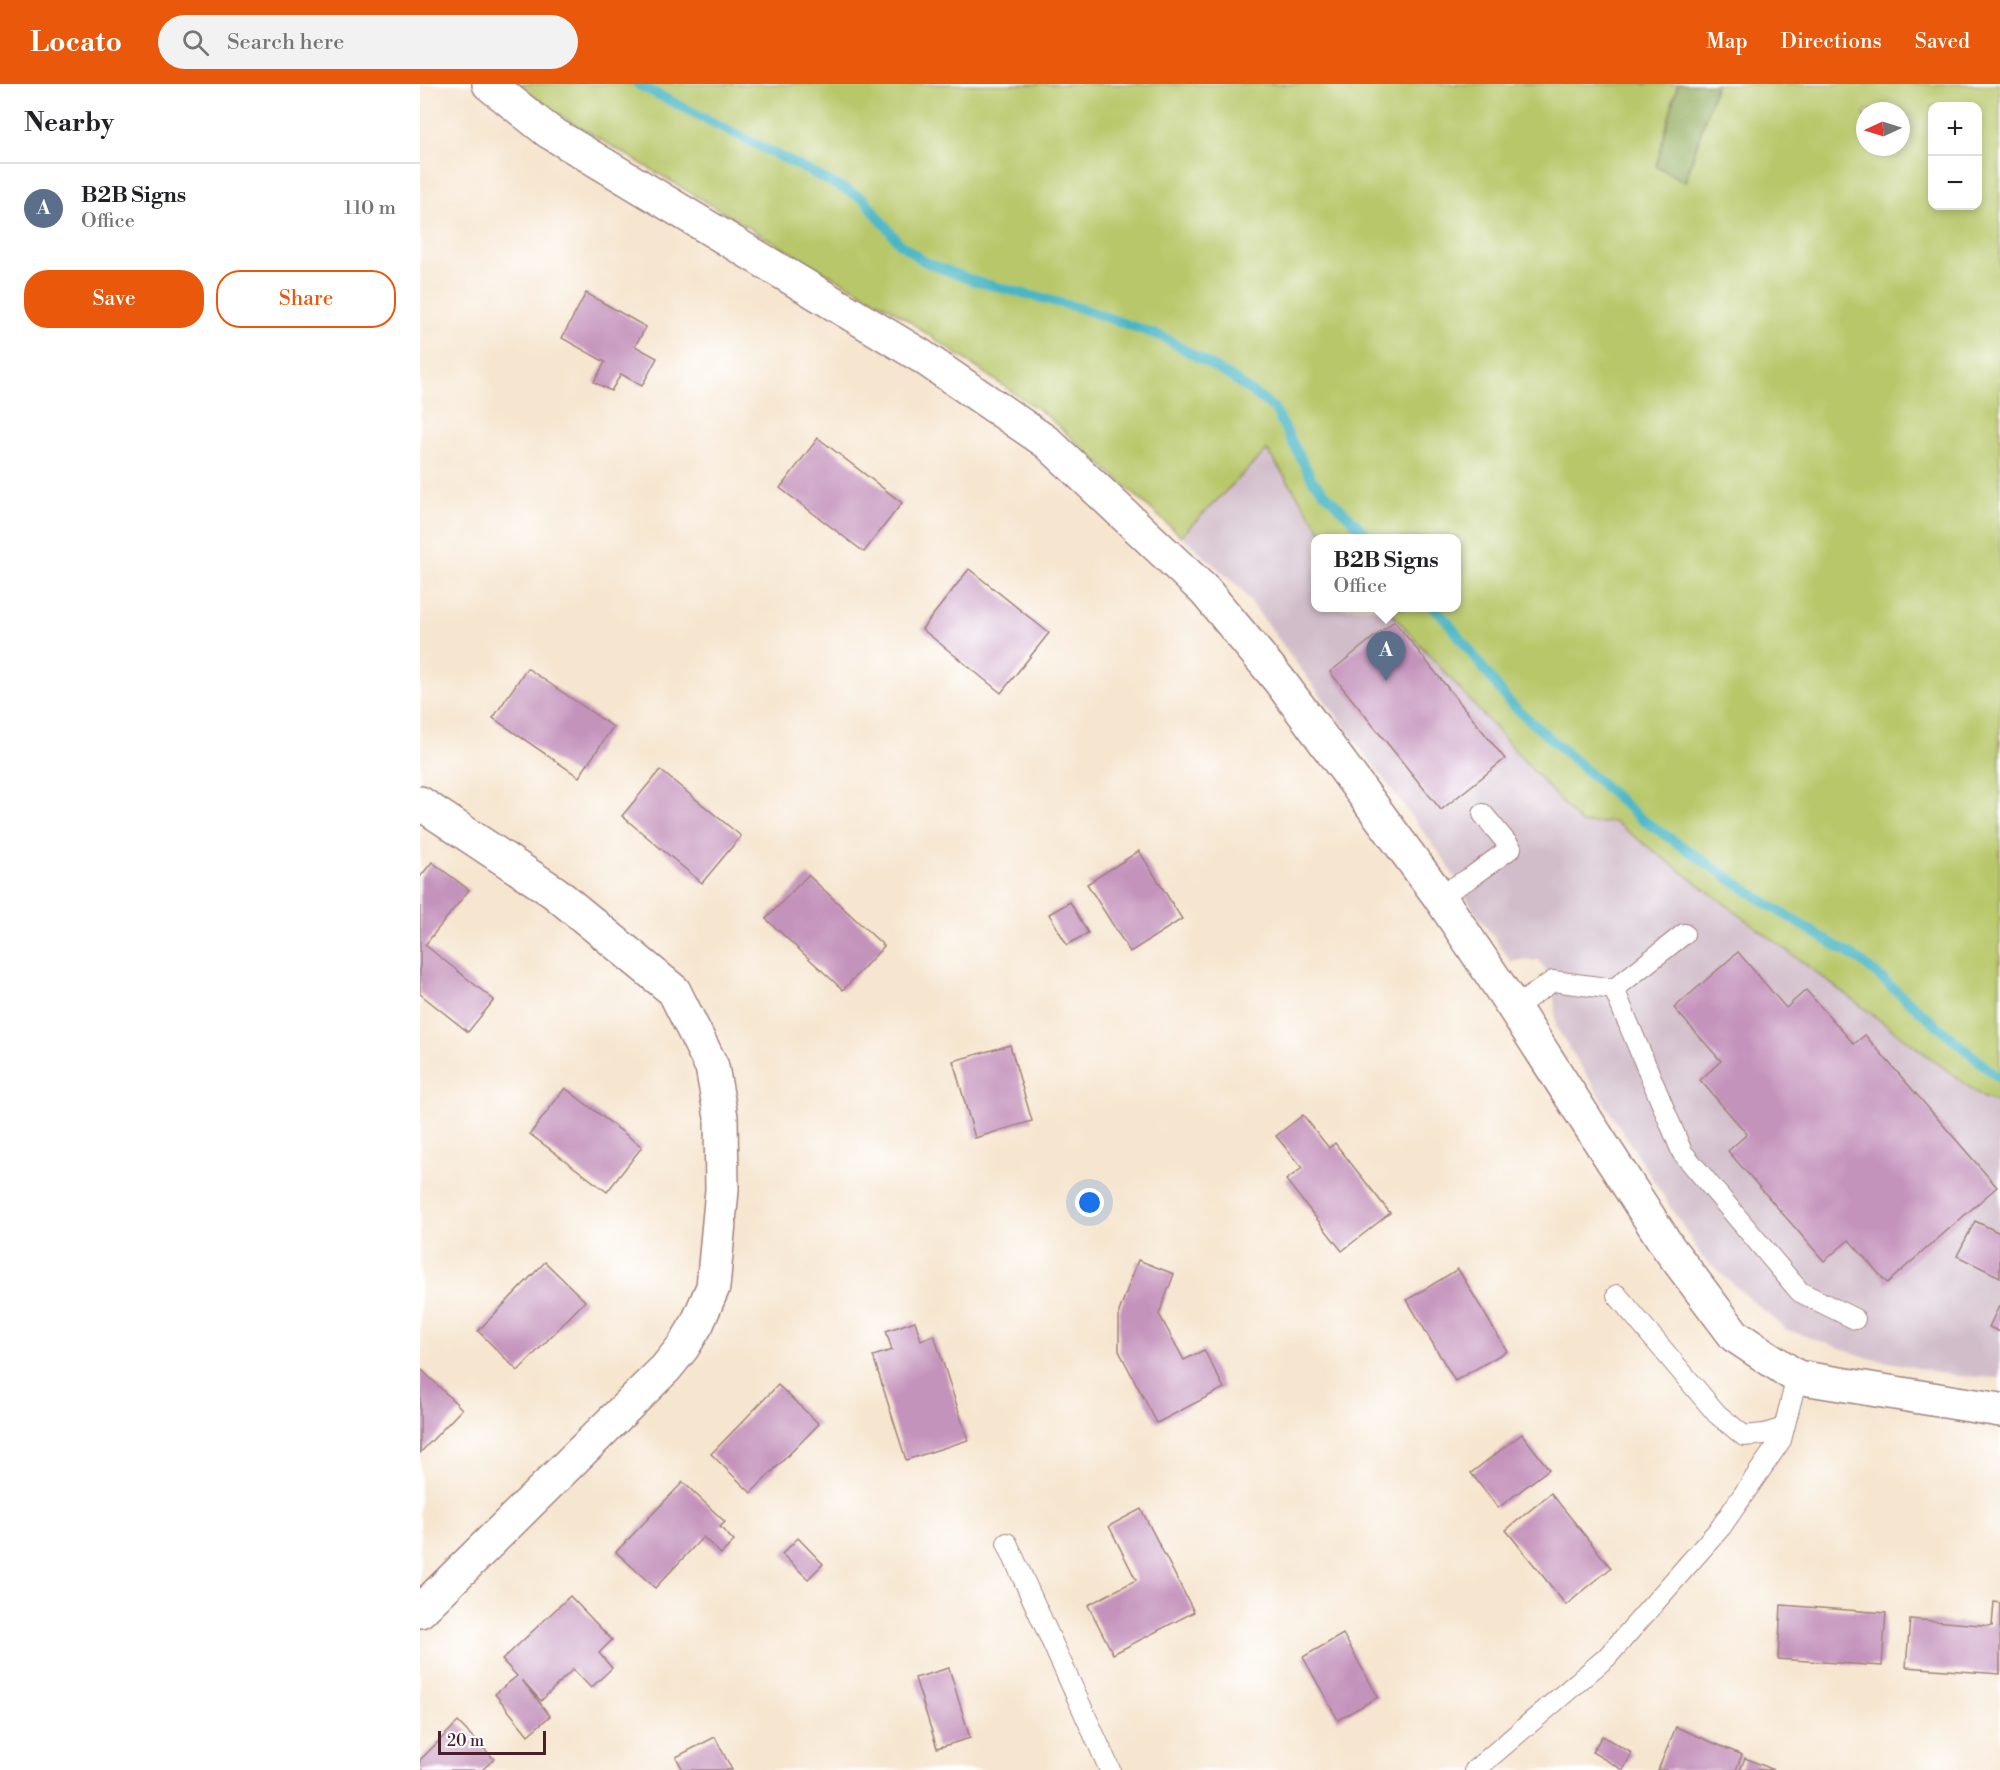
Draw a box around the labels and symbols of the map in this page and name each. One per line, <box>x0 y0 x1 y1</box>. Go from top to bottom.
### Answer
north arrow <box>1856 102 1910 156</box>
pin: A <box>1366 632 1406 681</box>
your location <box>1075 1188 1104 1217</box>
scale bar <box>438 1728 546 1756</box>

